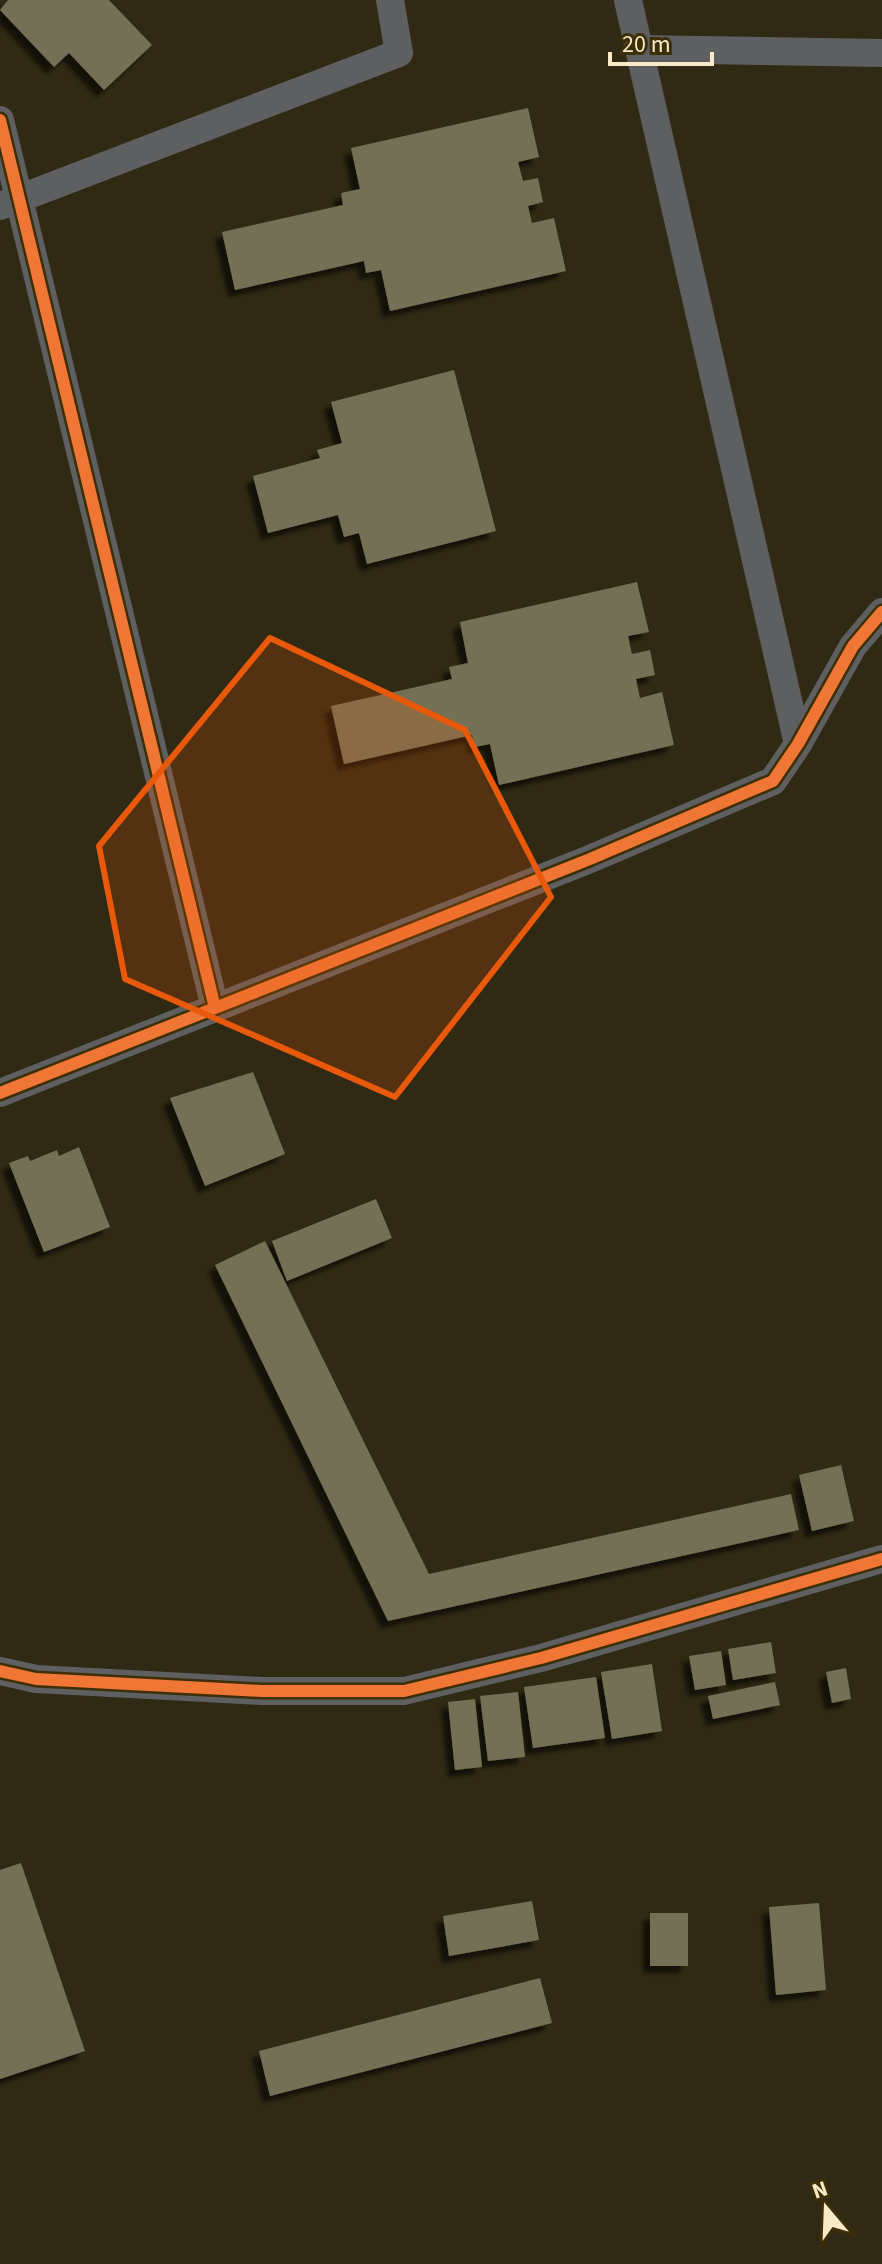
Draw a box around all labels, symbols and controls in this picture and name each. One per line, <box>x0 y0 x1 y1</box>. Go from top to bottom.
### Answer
scale bar <box>610 16 712 66</box>
text: 20 m <box>622 27 671 62</box>
north arrow <box>786 2168 866 2248</box>
text: N <box>808 2173 832 2208</box>

